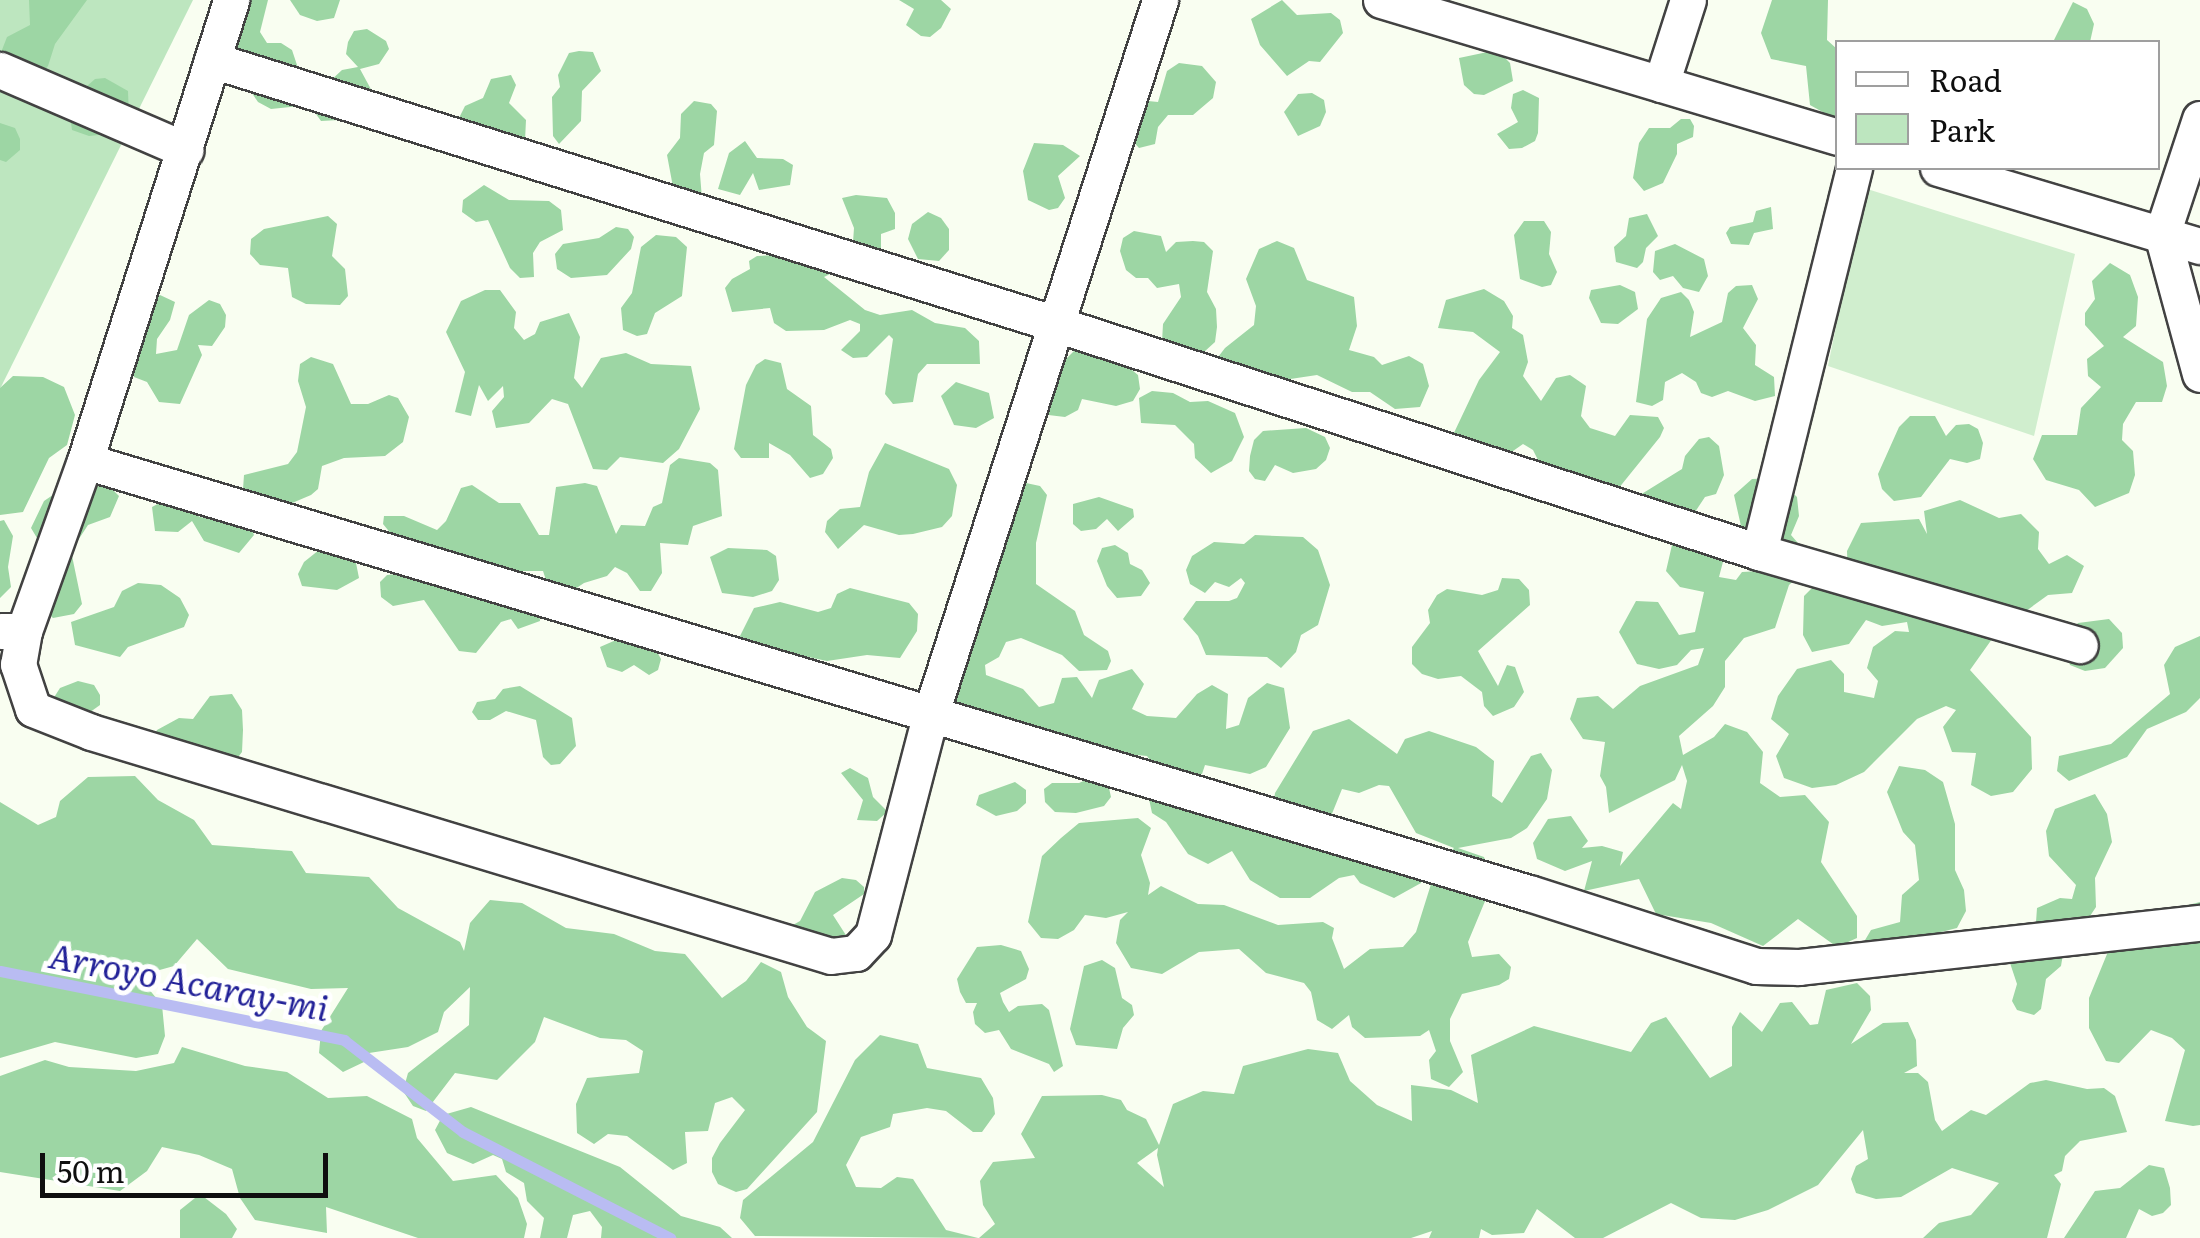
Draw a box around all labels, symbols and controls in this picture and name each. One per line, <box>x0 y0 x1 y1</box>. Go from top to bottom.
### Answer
legend <box>1835 40 2160 170</box>
text: Road <box>1929 57 2002 101</box>
text: Park <box>1929 107 1995 151</box>
water label: Arroyo Acaray-mi <box>46 932 332 1028</box>
scale bar <box>45 1133 332 1195</box>
text: 50 m <box>57 1148 125 1192</box>

